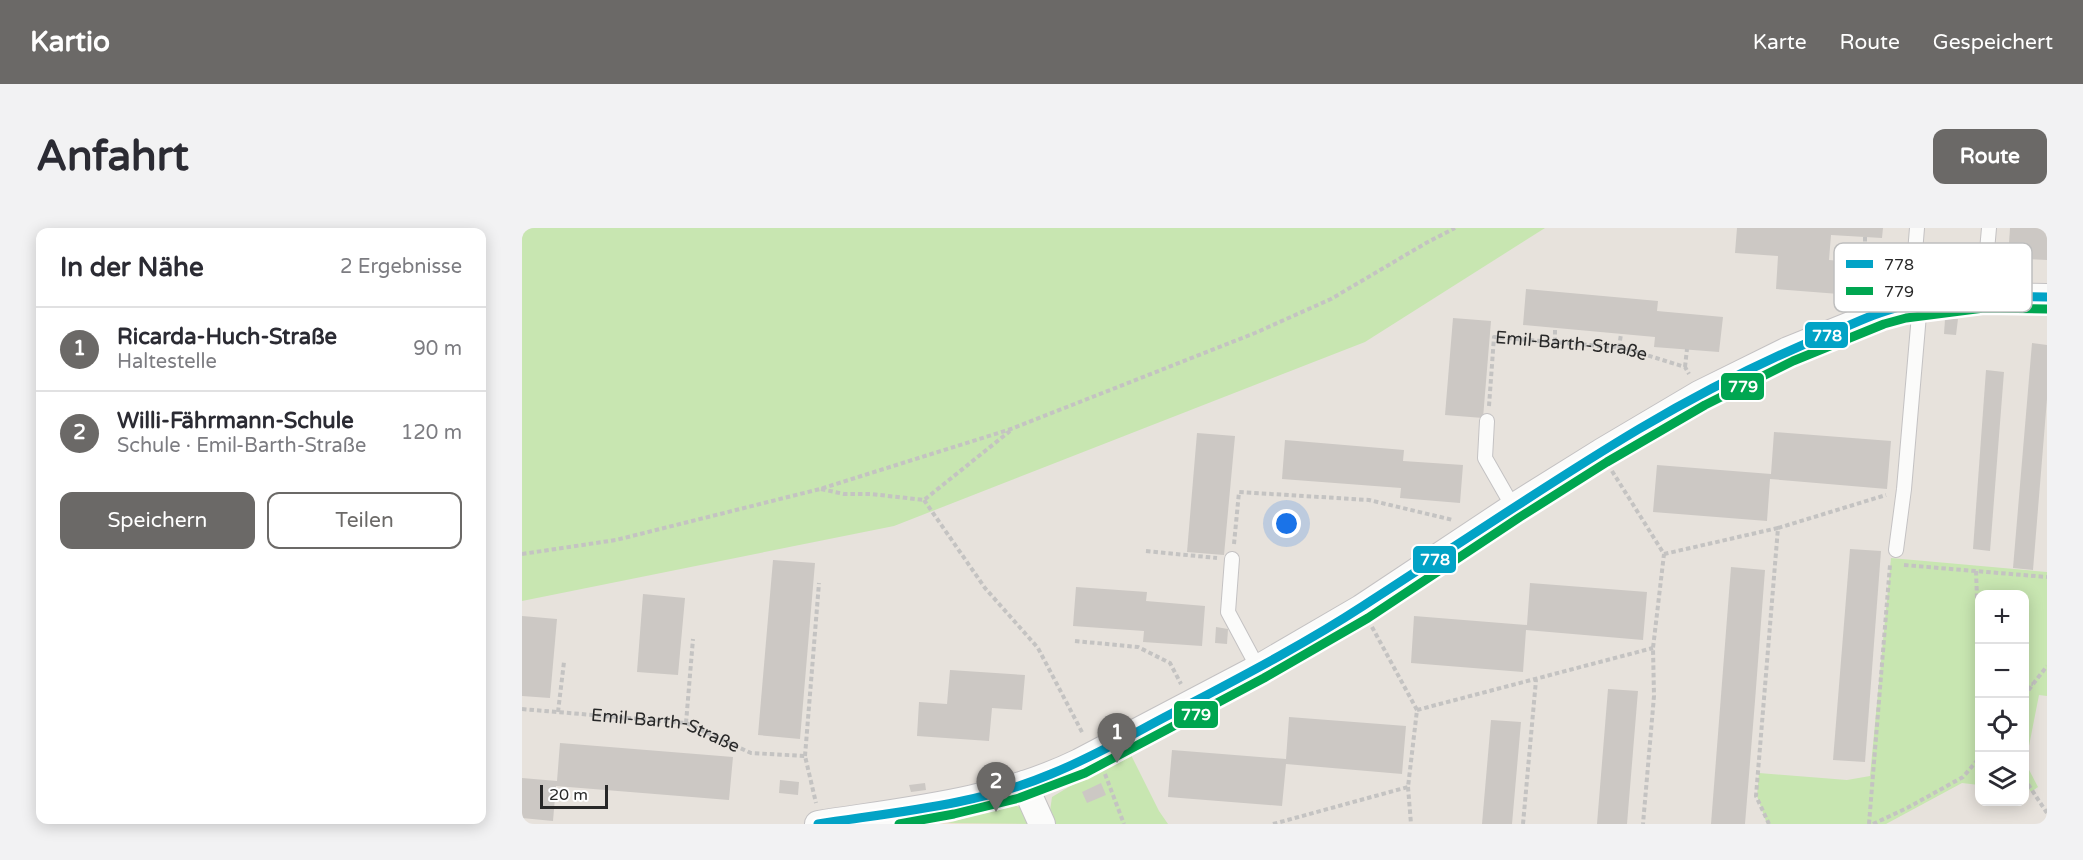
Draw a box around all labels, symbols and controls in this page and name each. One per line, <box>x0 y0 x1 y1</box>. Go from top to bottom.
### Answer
text: Kartio <box>30 25 110 59</box>
text: Karte <box>1753 30 1807 55</box>
text: Route <box>1840 30 1900 55</box>
text: Gespeichert <box>1933 30 2053 55</box>
button: Route <box>1933 129 2047 184</box>
text: Anfahrt <box>36 131 189 182</box>
legend <box>1834 243 2032 312</box>
text: In der Nähe <box>60 252 204 283</box>
text: 2 Ergebnisse <box>340 255 462 279</box>
text: 778 <box>1884 255 1914 275</box>
text: 779 <box>1884 282 1914 302</box>
line badge: 778 <box>1804 321 1849 349</box>
text: Ricarda-Huch-Straße <box>117 324 337 350</box>
street label: Emil-Barth-Straße <box>1494 326 1650 366</box>
text: 778 <box>1812 326 1842 346</box>
text: 1 <box>73 337 86 361</box>
text: 90 m <box>413 337 462 361</box>
text: Haltestelle <box>117 350 217 374</box>
line badge: 779 <box>1720 372 1765 401</box>
text: 779 <box>1728 377 1758 397</box>
text: Willi-Fährmann-Schule <box>117 408 354 434</box>
text: 2 <box>73 421 86 445</box>
text: 120 m <box>401 421 462 445</box>
text: Schule · Emil-Barth-Straße <box>117 434 366 458</box>
button: Speichern <box>60 492 255 549</box>
button: Teilen <box>267 492 462 549</box>
your location <box>1272 509 1301 538</box>
line badge: 778 <box>1412 545 1457 574</box>
text: 778 <box>1420 550 1450 570</box>
map controls <box>1975 590 2029 806</box>
button: + <box>1975 590 2029 644</box>
button: − <box>1975 644 2029 698</box>
button: locate <box>1975 698 2029 752</box>
line badge: 779 <box>1173 700 1219 729</box>
street label: Emil-Barth-Straße <box>590 704 743 757</box>
text: 779 <box>1181 705 1211 725</box>
pin: 1 <box>1098 714 1136 763</box>
button: layers <box>1975 752 2029 806</box>
pin: 2 <box>976 762 1016 812</box>
scale bar <box>540 782 608 810</box>
text: 20 m <box>549 785 588 805</box>

